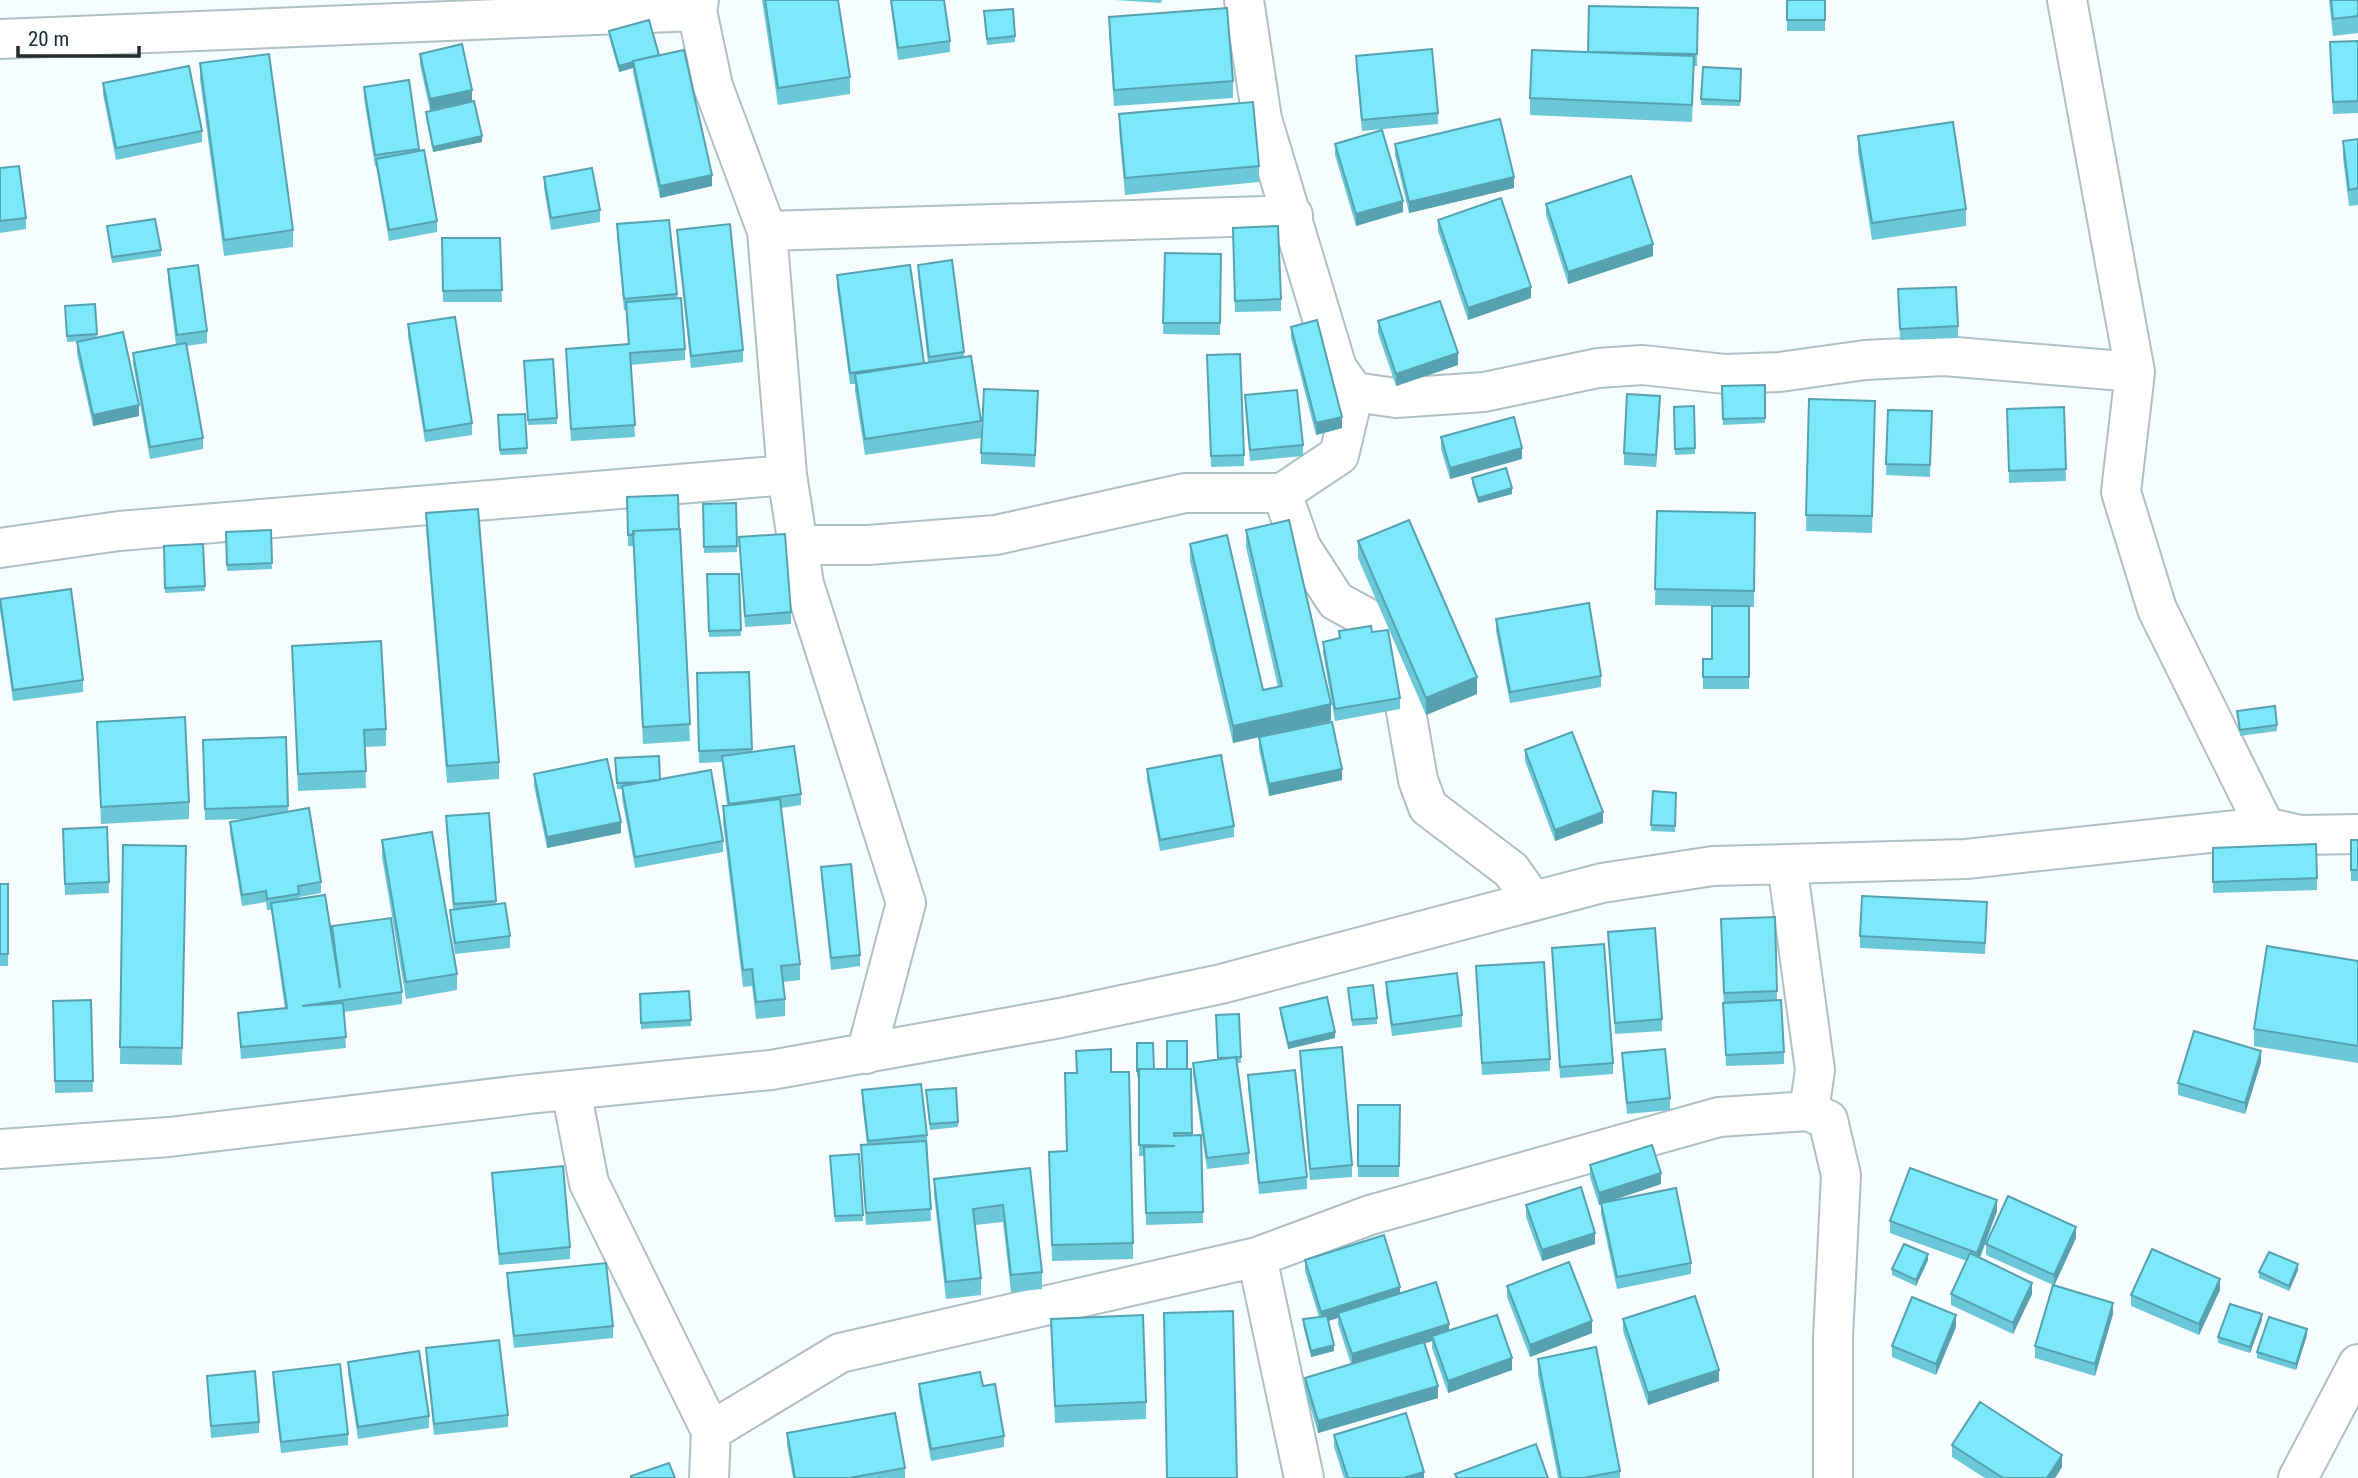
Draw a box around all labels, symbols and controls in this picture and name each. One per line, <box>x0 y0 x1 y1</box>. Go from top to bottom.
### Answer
scale bar <box>18 14 138 58</box>
text: 20 m <box>28 27 69 51</box>

